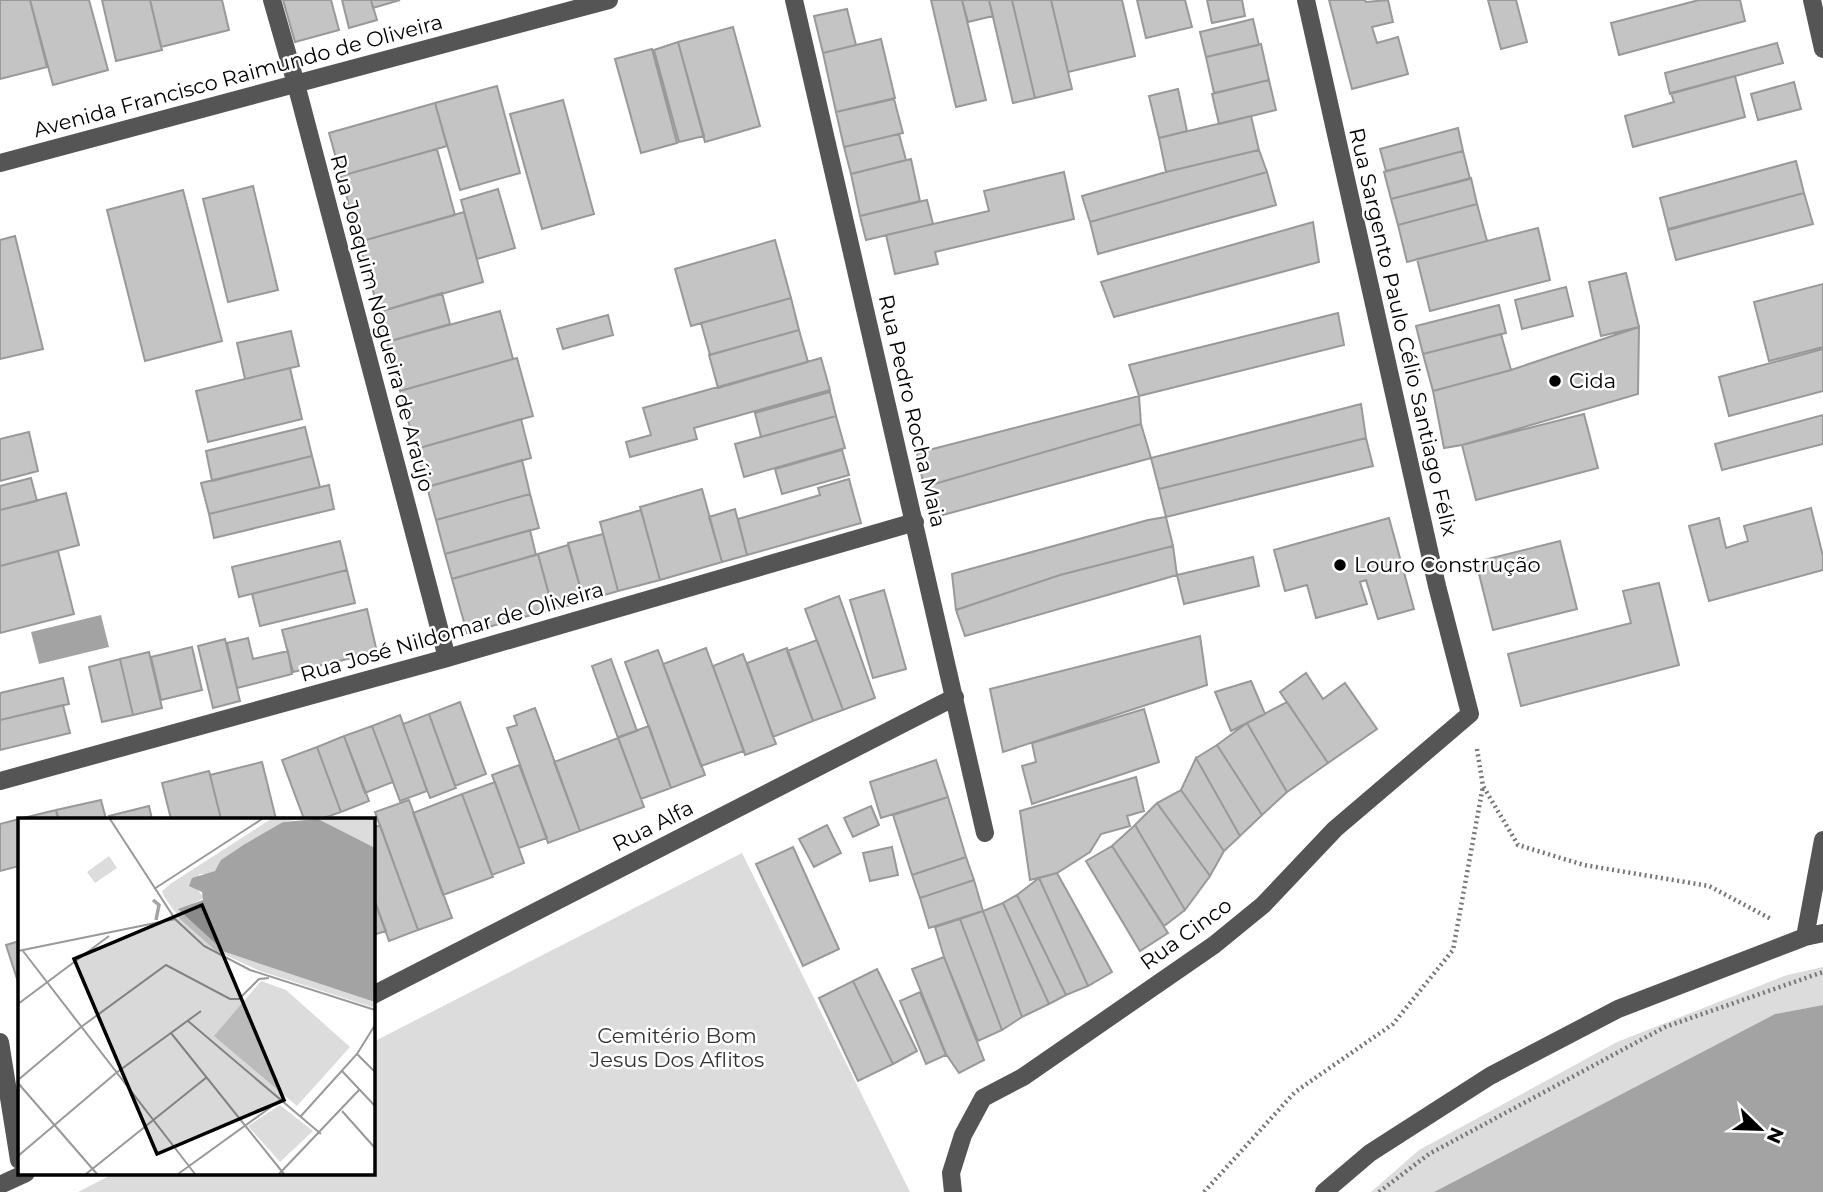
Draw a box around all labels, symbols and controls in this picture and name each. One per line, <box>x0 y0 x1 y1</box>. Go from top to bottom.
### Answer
street label: Avenida Francisco Raimundo de Oliveira <box>31 9 445 142</box>
street label: Rua Sargento Paulo Célio Santiago Félix <box>1344 125 1463 539</box>
street label: Rua Joaquim Nogueira de Araújo <box>325 152 440 494</box>
street label: Rua Pedro Rocha Maia <box>874 292 951 530</box>
place label: Cida <box>1569 368 1616 393</box>
marker: Cida <box>1547 373 1563 389</box>
place label: Louro Construção <box>1354 552 1541 577</box>
marker: Louro Construção <box>1332 557 1348 573</box>
street label: Rua José Nildomar de Oliveira <box>297 576 606 687</box>
street label: Rua Alfa <box>608 795 697 856</box>
inset map <box>18 818 374 1174</box>
street label: Rua Cinco <box>1135 892 1236 975</box>
park label: Cemitério Bom Jesus Dos Aflitos <box>589 1023 764 1072</box>
north arrow <box>1725 1094 1795 1164</box>
text: N <box>1762 1124 1789 1147</box>

